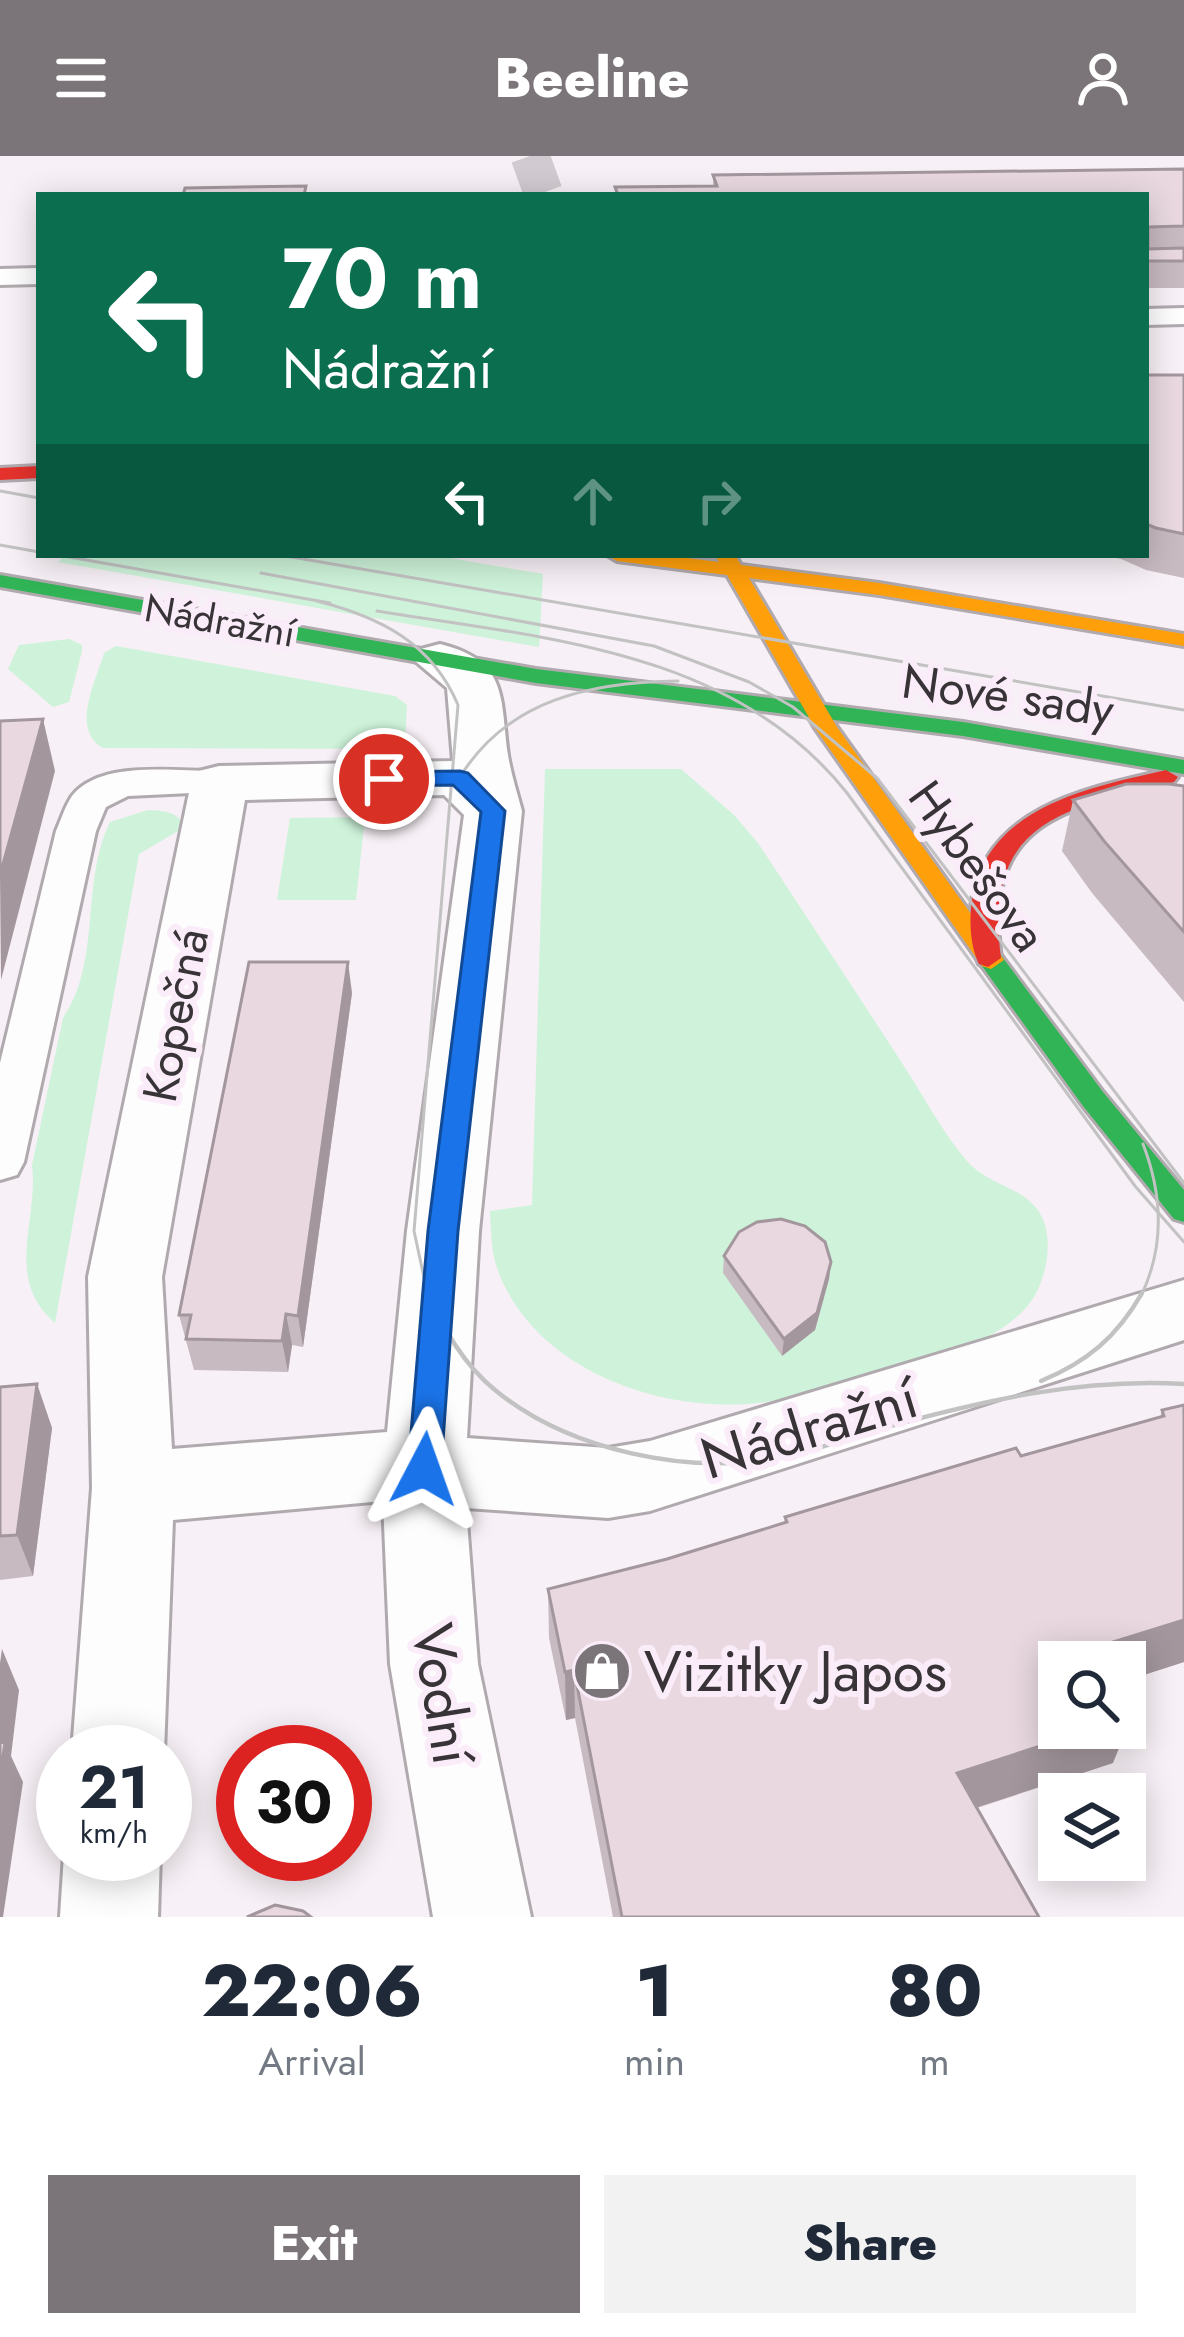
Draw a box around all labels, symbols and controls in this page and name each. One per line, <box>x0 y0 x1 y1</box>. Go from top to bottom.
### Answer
text: Beeline <box>494 39 690 117</box>
icon: menu <box>48 45 114 111</box>
icon: person <box>1070 45 1136 111</box>
text: 70 m <box>282 218 482 340</box>
icon: left <box>84 240 240 396</box>
text: Nádražní <box>282 330 493 408</box>
icon: left <box>434 468 500 534</box>
icon: ahead <box>560 468 626 534</box>
icon: right <box>686 468 752 534</box>
street label: Nádražní <box>140 579 302 662</box>
street label: Nové sady <box>898 647 1119 745</box>
pin <box>333 728 435 830</box>
icon: arrive <box>351 746 417 812</box>
street label: Hybešova <box>892 767 1063 966</box>
street label: Kopečná <box>125 922 226 1108</box>
street label: Nádražní <box>691 1356 929 1500</box>
position arrow <box>361 1406 487 1532</box>
street label: Vodní <box>391 1618 495 1772</box>
place label: Vizitky Japos <box>644 1630 947 1712</box>
shop icon: Vizitky Japos <box>571 1640 633 1702</box>
map controls <box>1038 1641 1146 1881</box>
button: search <box>1038 1641 1146 1749</box>
speed limit sign: 30 <box>216 1725 372 1881</box>
text: 21 <box>79 1744 149 1831</box>
button: layers <box>1038 1773 1146 1881</box>
text: km/h <box>80 1811 148 1854</box>
text: 22:06 <box>201 1939 423 2043</box>
text: 1 <box>636 1939 674 2043</box>
text: 80 <box>887 1939 982 2043</box>
text: Arrival <box>258 2033 366 2090</box>
text: min <box>624 2033 685 2090</box>
text: m <box>919 2033 950 2090</box>
button: Exit <box>48 2175 580 2313</box>
button: Share <box>604 2175 1136 2313</box>

